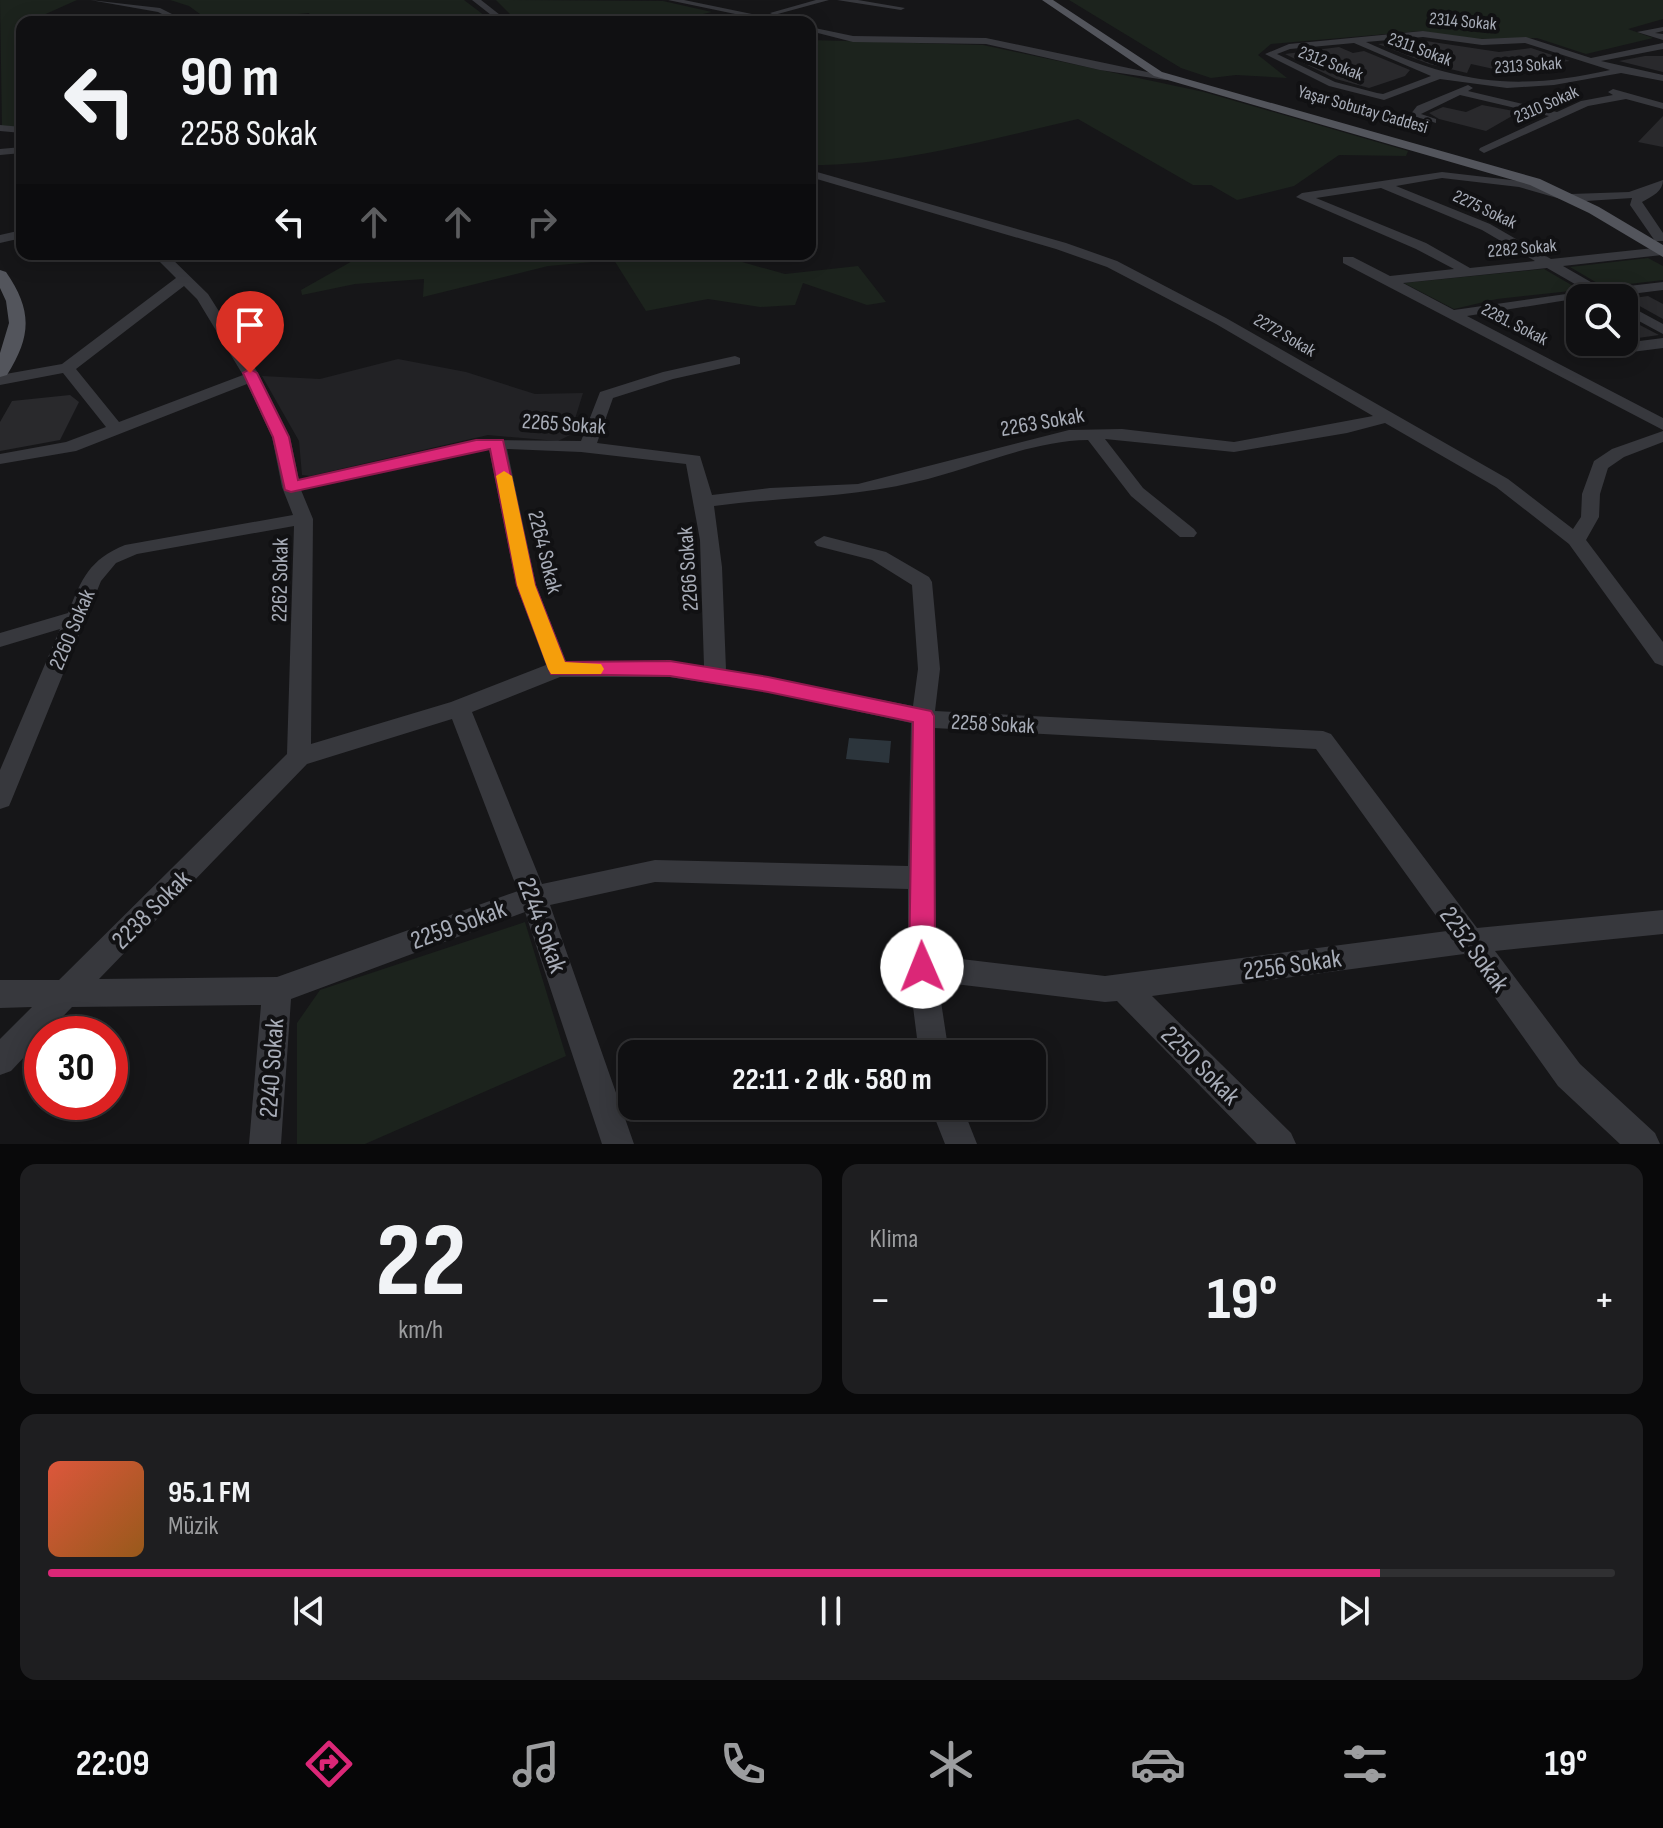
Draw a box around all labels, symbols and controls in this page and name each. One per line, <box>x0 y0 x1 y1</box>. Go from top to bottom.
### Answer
street label: 2314 Sokak <box>1428 8 1498 35</box>
street label: 2311 Sokak <box>1385 28 1455 71</box>
street label: 2312 Sokak <box>1295 42 1366 85</box>
text: 90 m <box>180 45 279 112</box>
icon: left <box>48 48 152 152</box>
street label: 2313 Sokak <box>1494 53 1563 78</box>
street label: Yaşar Sobutay Caddesi <box>1295 81 1430 138</box>
street label: 2310 Sokak <box>1511 81 1582 128</box>
text: 2258 Sokak <box>180 113 317 156</box>
street label: 2275 Sokak <box>1450 186 1520 233</box>
icon: left <box>268 200 312 244</box>
icon: ahead <box>352 200 396 244</box>
icon: ahead <box>436 200 480 244</box>
icon: right <box>520 200 564 244</box>
street label: 2282 Sokak <box>1487 235 1558 262</box>
map controls <box>1566 284 1638 356</box>
button: search <box>1566 284 1638 356</box>
pin <box>216 291 284 373</box>
street label: 2281. Sokak <box>1478 299 1552 350</box>
icon: arrive <box>228 303 272 347</box>
street label: 2272 Sokak <box>1250 309 1320 362</box>
street label: 2263 Sokak <box>998 402 1087 443</box>
street label: 2265 Sokak <box>521 408 607 441</box>
street label: 2264 Sokak <box>521 508 568 597</box>
street label: 2266 Sokak <box>672 525 705 612</box>
street label: 2262 Sokak <box>266 537 295 622</box>
street label: 2260 Sokak <box>43 585 102 674</box>
street label: 2258 Sokak <box>950 709 1036 740</box>
street label: 2238 Sokak <box>106 864 198 956</box>
street label: 2244 Sokak <box>510 874 573 977</box>
street label: 2259 Sokak <box>407 894 511 957</box>
street label: 2252 Sokak <box>1432 901 1515 999</box>
position arrow <box>880 925 964 1009</box>
street label: 2256 Sokak <box>1241 943 1344 988</box>
speed limit sign: 30 <box>24 1016 128 1120</box>
street label: 2240 Sokak <box>254 1017 291 1119</box>
street label: 2250 Sokak <box>1154 1020 1246 1112</box>
text: 22:11 · 2 dk · 580 m <box>732 1062 932 1098</box>
text: 22 <box>375 1200 466 1325</box>
text: Klima <box>870 1224 918 1255</box>
text: 19° <box>1207 1264 1278 1336</box>
text: − <box>870 1274 891 1327</box>
text: + <box>1593 1274 1615 1327</box>
text: km/h <box>398 1315 443 1346</box>
text: 95.1 FM <box>168 1475 250 1511</box>
text: Müzik <box>168 1511 218 1542</box>
icon: previous <box>287 1589 331 1633</box>
icon: pause <box>809 1589 853 1633</box>
icon: next <box>1332 1589 1376 1633</box>
icon: directions <box>301 1736 357 1792</box>
icon: music <box>508 1736 564 1792</box>
icon: phone <box>715 1736 771 1792</box>
icon: climate <box>923 1736 979 1792</box>
icon: car <box>1130 1736 1186 1792</box>
icon: filters <box>1337 1736 1393 1792</box>
text: 22:09 <box>76 1743 149 1786</box>
text: 19° <box>1545 1743 1587 1786</box>

